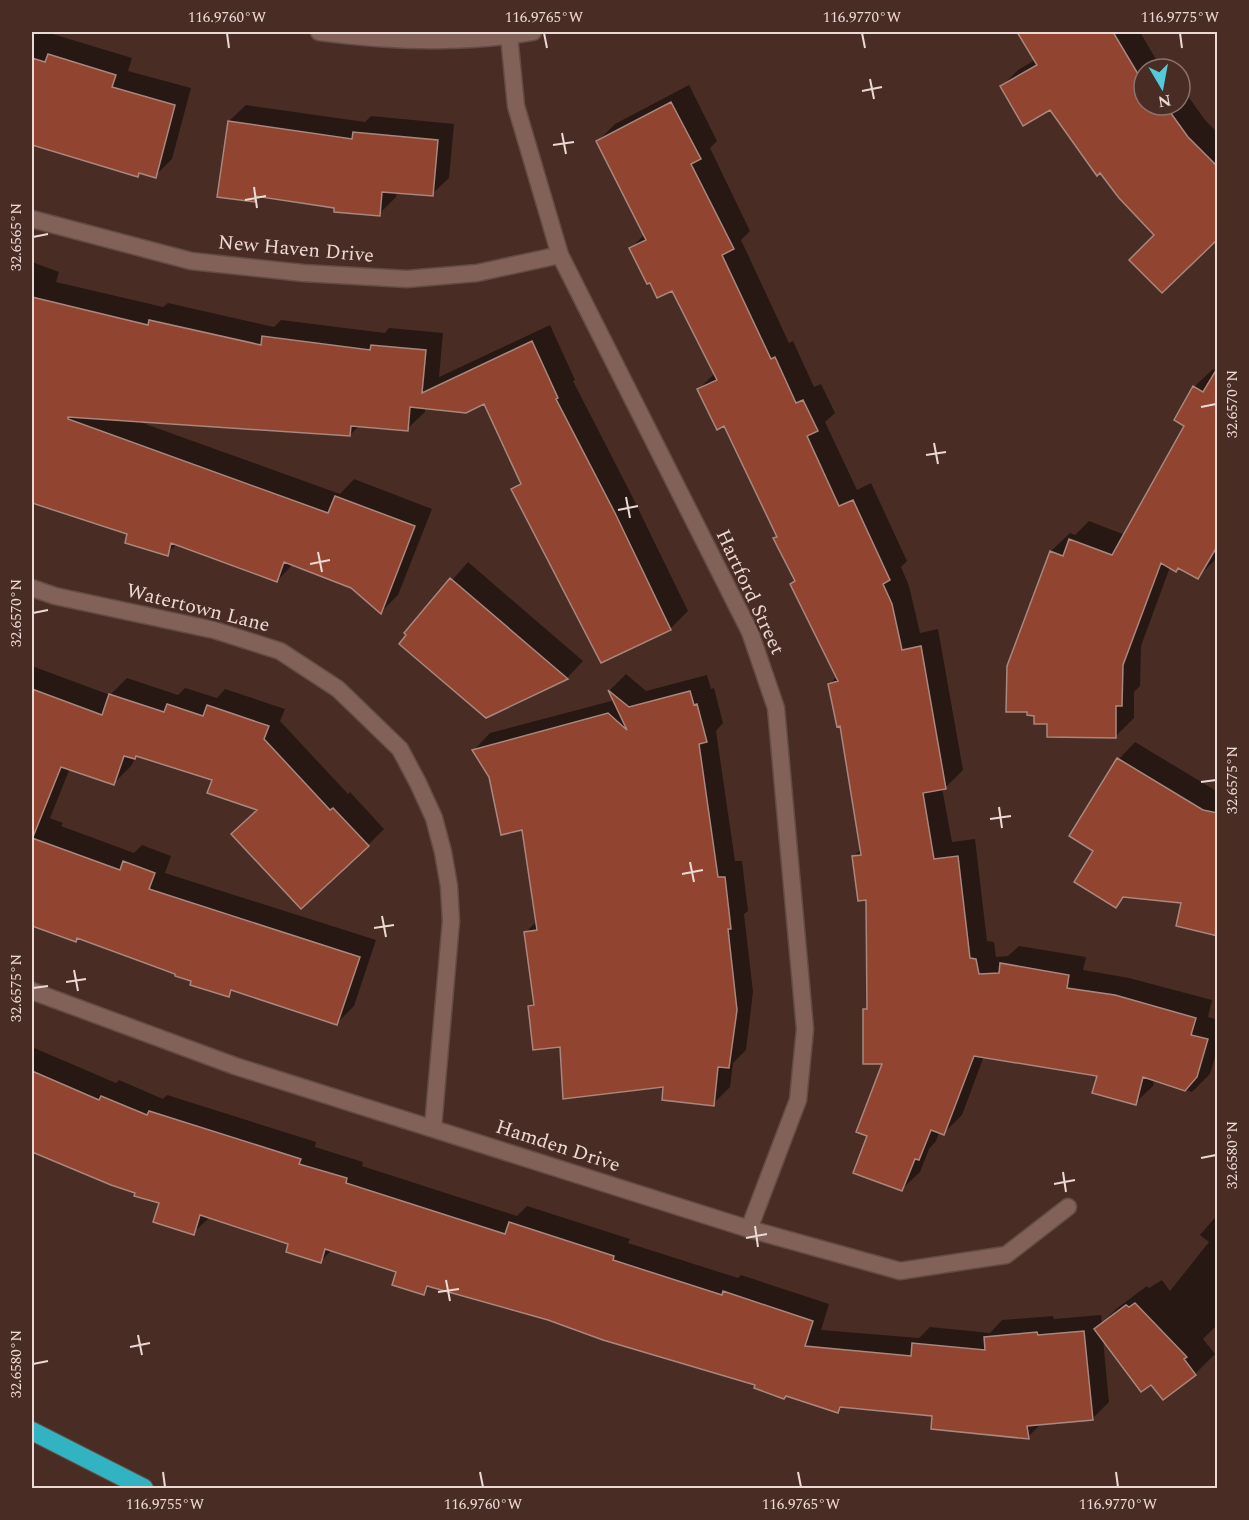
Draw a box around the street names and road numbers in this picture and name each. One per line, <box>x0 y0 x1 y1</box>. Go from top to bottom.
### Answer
street label: New Haven Drive <box>217 227 375 271</box>
street label: Hartford Street <box>708 524 792 660</box>
street label: Watertown Lane <box>123 576 273 640</box>
street label: Hamden Drive <box>492 1112 624 1180</box>

